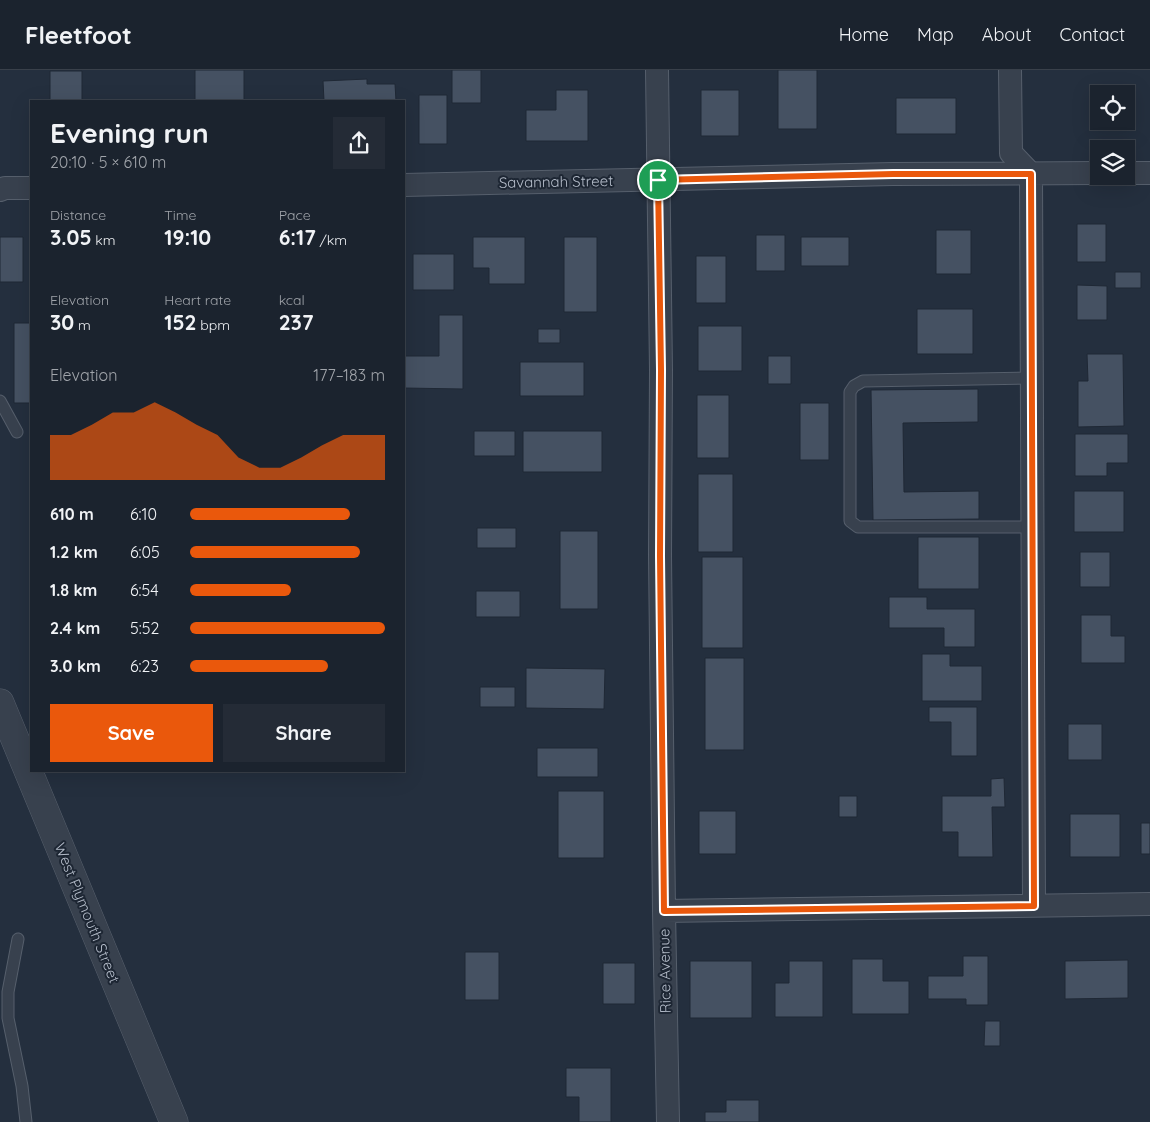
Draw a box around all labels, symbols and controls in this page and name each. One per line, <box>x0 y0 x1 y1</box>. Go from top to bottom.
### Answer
text: Fleetfoot <box>25 20 132 50</box>
text: Home <box>839 23 889 46</box>
text: Map <box>917 23 954 46</box>
text: About <box>982 23 1032 46</box>
text: Contact <box>1060 23 1125 46</box>
map controls <box>1090 85 1135 185</box>
button: locate <box>1090 85 1135 130</box>
text: Evening run <box>50 115 209 150</box>
button: share <box>333 117 385 169</box>
button: layers <box>1090 140 1135 185</box>
text: 20:10 · 5 × 610 m <box>50 152 166 172</box>
pin <box>637 159 679 201</box>
icon: arrive <box>644 166 672 194</box>
street label: Savannah Street <box>499 171 613 192</box>
text: Distance <box>50 206 106 224</box>
text: Time <box>164 206 196 224</box>
text: Pace <box>279 206 311 224</box>
text: 3.05 <box>50 224 92 250</box>
text: 19:10 <box>164 224 211 250</box>
text: 6:17 <box>279 224 316 250</box>
text: km <box>92 231 116 249</box>
text: /km <box>316 231 347 249</box>
text: Elevation <box>50 291 109 309</box>
text: Heart rate <box>164 291 231 309</box>
text: kcal <box>279 291 305 309</box>
text: 30 <box>50 309 74 335</box>
text: 152 <box>164 309 197 335</box>
text: 237 <box>279 309 313 335</box>
text: m <box>74 316 91 334</box>
text: bpm <box>197 316 230 334</box>
text: Elevation <box>50 365 117 385</box>
text: 177–183 m <box>313 365 385 385</box>
text: 610 m <box>50 504 94 524</box>
text: 6:10 <box>130 504 157 524</box>
text: 1.2 km <box>50 542 98 562</box>
text: 6:05 <box>130 542 160 562</box>
text: 1.8 km <box>50 580 97 600</box>
text: 6:54 <box>130 580 159 600</box>
text: 2.4 km <box>50 618 100 638</box>
text: 5:52 <box>130 618 159 638</box>
text: 3.0 km <box>50 656 101 676</box>
text: 6:23 <box>130 656 159 676</box>
button: Save <box>50 704 213 762</box>
button: Share <box>223 704 385 762</box>
street label: West Plymouth Street <box>51 840 124 986</box>
street label: Rice Avenue <box>654 928 675 1014</box>

